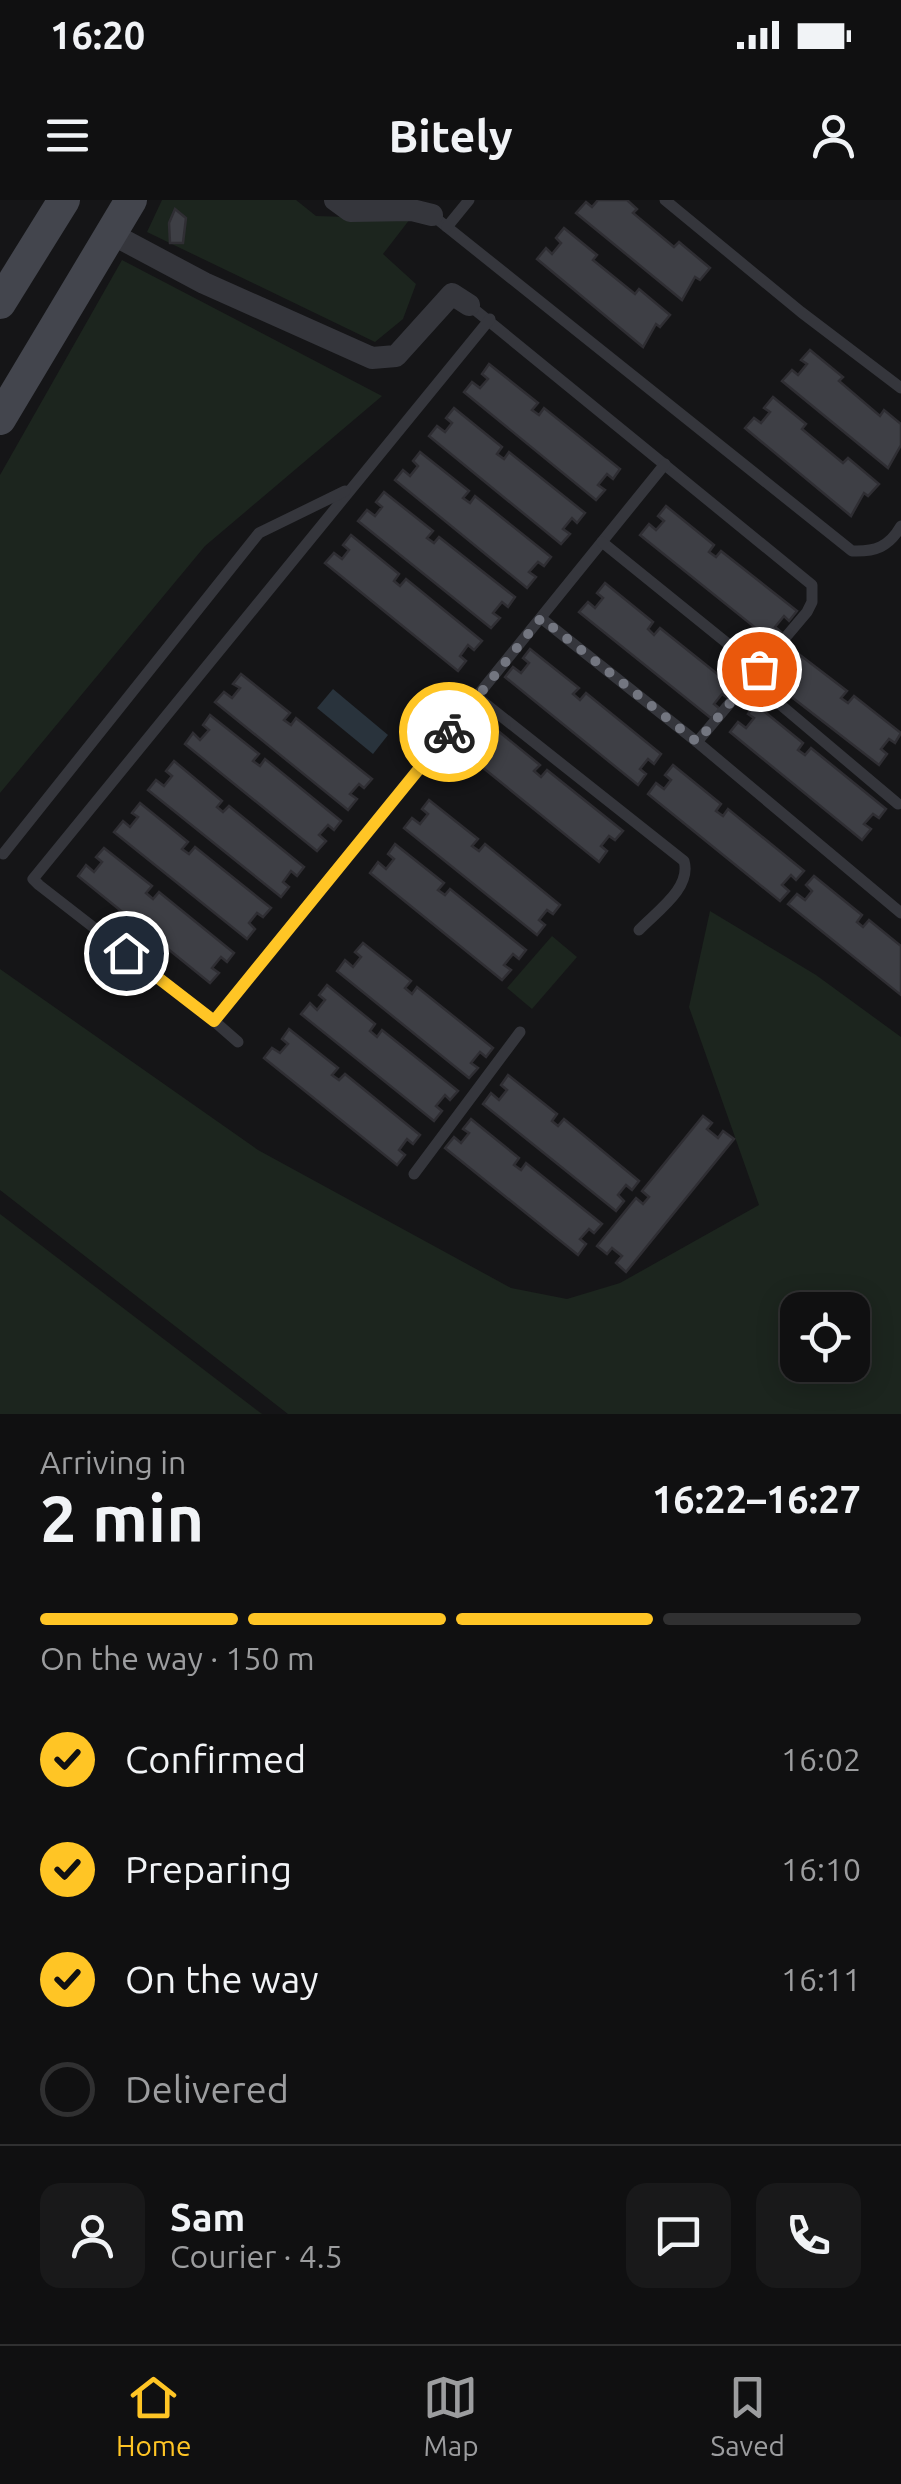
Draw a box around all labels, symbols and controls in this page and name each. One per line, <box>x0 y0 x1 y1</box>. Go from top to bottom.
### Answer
text: 16:20 <box>50 14 145 56</box>
icon: menu <box>40 108 95 163</box>
icon: person <box>806 108 861 163</box>
text: Bitely <box>388 110 513 161</box>
pin <box>717 627 802 712</box>
icon: bag <box>732 642 787 697</box>
courier <box>399 682 499 782</box>
icon: bike <box>422 705 477 760</box>
pin <box>84 911 169 996</box>
icon: home <box>99 926 154 981</box>
map controls <box>780 1292 870 1382</box>
button: locate <box>780 1292 870 1382</box>
text: Arriving in <box>40 1444 186 1480</box>
text: 16:22–16:27 <box>652 1478 861 1520</box>
text: 2 min <box>40 1481 204 1554</box>
text: On the way · 150 m <box>40 1640 315 1676</box>
icon: check <box>40 1732 95 1787</box>
text: Confirmed <box>125 1738 306 1780</box>
text: 16:02 <box>781 1741 861 1777</box>
icon: check <box>40 1842 95 1897</box>
text: Preparing <box>125 1848 292 1890</box>
text: 16:10 <box>781 1851 861 1887</box>
icon: check <box>40 1952 95 2007</box>
text: On the way <box>125 1958 318 2000</box>
text: 16:11 <box>781 1961 861 1997</box>
text: Delivered <box>125 2068 289 2110</box>
button: person <box>40 2183 145 2288</box>
button: chat <box>626 2183 731 2288</box>
button: phone <box>756 2183 861 2288</box>
text: Sam <box>170 2196 245 2238</box>
text: Courier · 4.5 <box>170 2238 343 2274</box>
tab: Home <box>116 2370 192 2461</box>
tab: Map <box>423 2370 479 2461</box>
tab: Saved <box>710 2370 785 2461</box>

